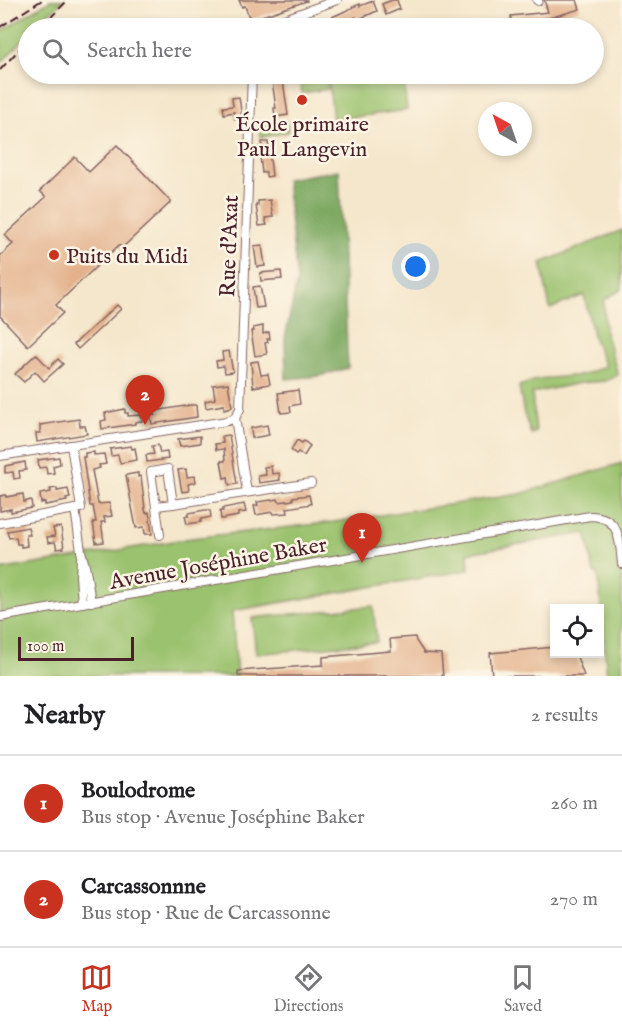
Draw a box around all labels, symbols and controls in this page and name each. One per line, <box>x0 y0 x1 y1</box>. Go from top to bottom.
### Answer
search box <box>18 18 604 84</box>
icon: search <box>39 35 72 68</box>
text: Search here <box>87 37 192 65</box>
marker: École primaire Paul Langevin <box>295 93 309 107</box>
north arrow <box>478 102 532 156</box>
place label: École primaire Paul Langevin <box>235 111 369 164</box>
street label: Rue d'Axat <box>214 194 246 298</box>
place label: Puits du Midi <box>66 243 188 271</box>
marker: Puits du Midi <box>47 248 61 262</box>
your location <box>401 252 430 281</box>
pin: 2 <box>126 376 164 425</box>
pin: 1 <box>342 514 382 563</box>
street label: Avenue Joséphine Baker <box>107 531 329 597</box>
map controls <box>550 604 604 658</box>
button: locate <box>550 604 604 658</box>
scale bar <box>18 634 134 662</box>
text: 100 m <box>27 637 64 657</box>
text: Nearby <box>24 699 105 732</box>
text: 2 results <box>531 703 598 728</box>
text: Boulodrome <box>81 777 195 805</box>
text: 1 <box>40 791 47 816</box>
text: 260 m <box>551 791 598 816</box>
text: Bus stop · Avenue Joséphine Baker <box>81 805 365 830</box>
text: Carcassonnne <box>81 873 206 901</box>
text: 2 <box>39 887 48 912</box>
text: 270 m <box>550 887 598 912</box>
text: Bus stop · Rue de Carcassonne <box>81 901 331 926</box>
tab: Map <box>80 961 113 1017</box>
tab: Directions <box>274 961 343 1017</box>
tab: Saved <box>504 961 542 1017</box>

